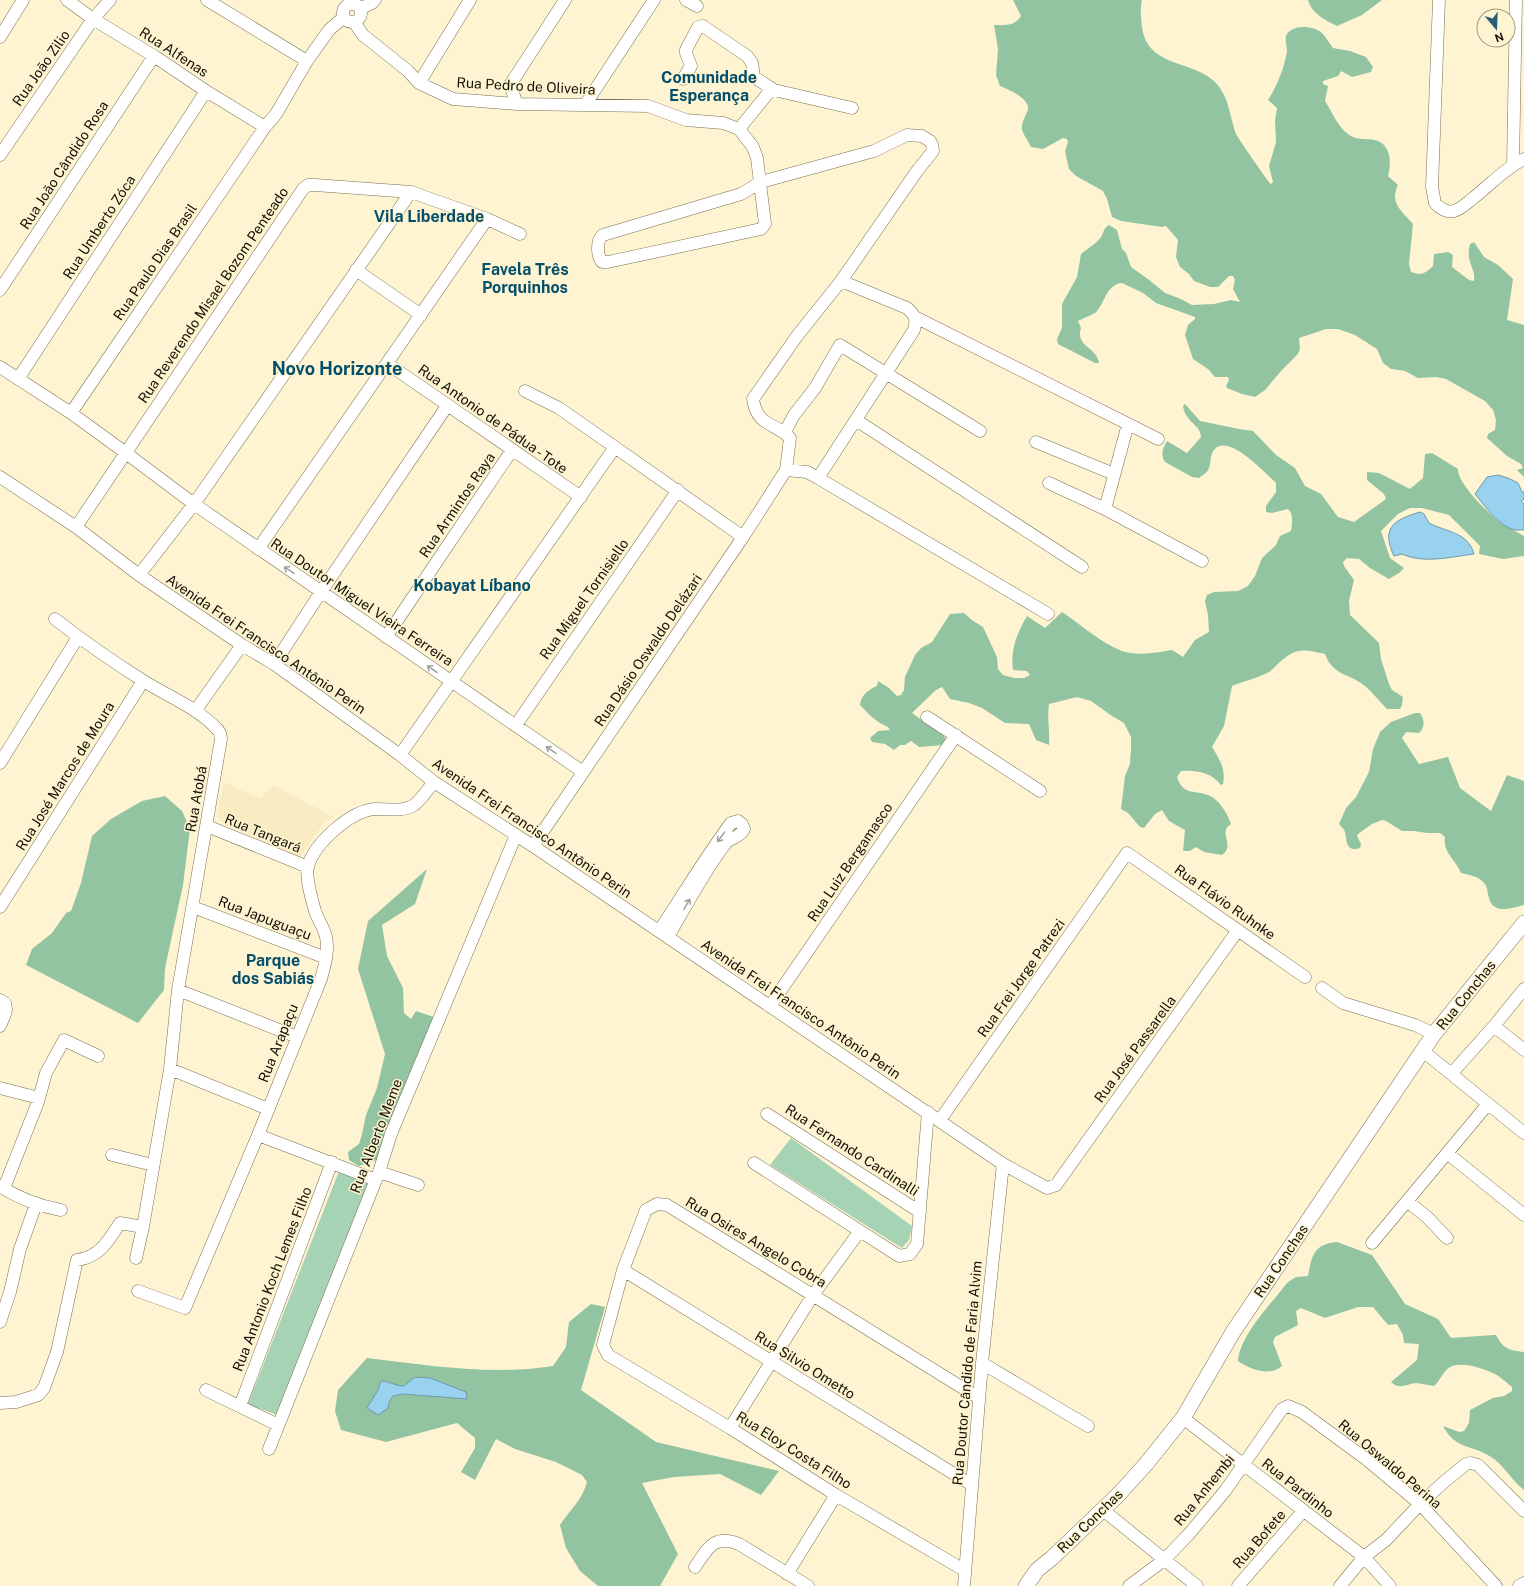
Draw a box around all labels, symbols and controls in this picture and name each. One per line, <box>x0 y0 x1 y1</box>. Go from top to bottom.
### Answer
north arrow <box>1476 8 1516 48</box>
street label: Rua Alfenas <box>137 24 211 80</box>
street label: Rua João Zilio <box>9 27 73 109</box>
text: N <box>1493 30 1505 45</box>
district label: Comunidade Esperança <box>661 68 757 105</box>
street label: Rua Pedro de Oliveira <box>456 74 596 98</box>
street label: Rua João Cândido Rosa <box>17 98 111 232</box>
street label: Rua Umberto Zóca <box>59 172 139 282</box>
street label: Rua Reverendo Misael Bozom Penteado <box>135 184 291 406</box>
street label: Rua Paulo Dias Brasil <box>110 201 200 323</box>
district label: Vila Liberdade <box>374 207 484 226</box>
district label: Favela Três Porquinhos <box>481 260 569 297</box>
district label: Novo Horizonte <box>272 358 402 379</box>
street label: Rua Antonio de Pádua - Tote <box>415 361 571 477</box>
street label: Rua Armintos Raya <box>416 450 498 560</box>
street label: Rua Doutor Miguel Vieira Ferreira <box>268 535 456 669</box>
street label: Rua Miguel Tornisiello <box>536 536 632 662</box>
one-way arrow <box>283 566 294 574</box>
street label: Avenida Frei Francisco Antônio Perin <box>163 571 369 717</box>
street label: Rua Dásio Oswaldo Delázari <box>591 571 705 729</box>
district label: Kobayat Líbano <box>413 576 531 595</box>
one-way arrow <box>427 664 438 673</box>
street label: Rua José Marcos de Moura <box>13 699 117 853</box>
one-way arrow <box>546 746 557 754</box>
street label: Avenida Frei Francisco Antônio Perin <box>429 755 635 901</box>
street label: Rua Atobá <box>182 765 210 833</box>
street label: Rua Luiz Bergamasco <box>804 800 896 924</box>
street label: Rua Tangará <box>222 810 304 856</box>
one-way arrow <box>717 831 725 842</box>
street label: Rua Flávio Ruhnke <box>1171 861 1279 943</box>
street label: Rua Japuguaçu <box>216 893 314 943</box>
one-way arrow <box>684 898 692 910</box>
street label: Rua Frei Jorge Patrezi <box>974 916 1068 1040</box>
street label: Avenida Frei Francisco Antônio Perin <box>698 936 904 1082</box>
district label: Parque dos Sabiás <box>232 951 314 988</box>
street label: Rua Conchas <box>1433 957 1499 1033</box>
street label: Rua José Passarella <box>1091 993 1179 1105</box>
street label: Rua Arapaçu <box>255 1001 301 1085</box>
street label: Rua Alberto Meme <box>347 1077 405 1195</box>
street label: Rua Fernando Cardinalli <box>782 1101 922 1199</box>
street label: Rua Antonio Koch Lemes Filho <box>229 1184 315 1374</box>
street label: Rua Osires Angelo Cobra <box>683 1194 829 1290</box>
street label: Rua Conchas <box>1251 1221 1311 1301</box>
street label: Rua Doutor Cândido de Faria Alvim <box>949 1260 985 1486</box>
street label: Rua Silvio Ometto <box>752 1328 858 1402</box>
street label: Rua Eloy Costa Filho <box>733 1408 855 1492</box>
street label: Rua Oswaldo Perina <box>1335 1416 1445 1512</box>
street label: Rua Anhembi <box>1171 1451 1237 1529</box>
street label: Rua Pardinho <box>1259 1455 1337 1521</box>
street label: Rua Conchas <box>1054 1486 1126 1556</box>
street label: Rua Bofete <box>1229 1507 1289 1571</box>

